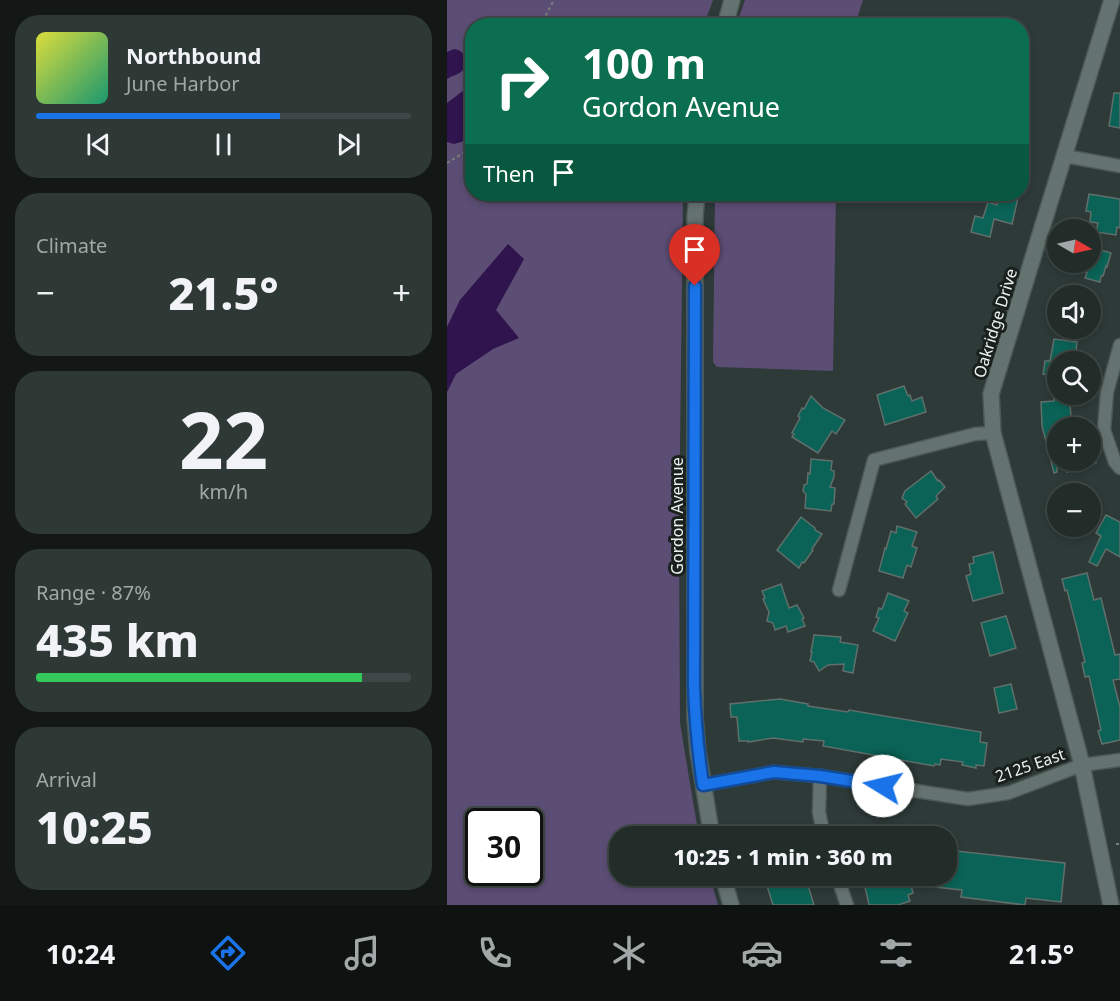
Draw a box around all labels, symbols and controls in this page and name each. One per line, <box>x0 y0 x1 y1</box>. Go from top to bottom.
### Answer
text: 100 m <box>582 34 706 91</box>
text: Northbound <box>126 40 261 70</box>
icon: right <box>483 42 561 120</box>
text: June Harbor <box>126 70 240 97</box>
text: Gordon Avenue <box>582 88 780 125</box>
icon: previous <box>82 128 115 161</box>
icon: pause <box>207 128 240 161</box>
icon: next <box>332 128 365 161</box>
icon: arrive <box>547 156 580 189</box>
text: Then <box>483 158 535 188</box>
north arrow <box>1047 219 1101 273</box>
map controls <box>1047 219 1101 537</box>
pin <box>669 224 720 286</box>
text: Climate <box>36 232 107 259</box>
icon: arrive <box>678 233 711 266</box>
text: 21.5° <box>169 262 278 323</box>
street label: Oakridge Drive <box>968 266 1022 380</box>
text: − <box>36 270 55 315</box>
text: + <box>392 270 411 315</box>
button: sound <box>1047 285 1101 339</box>
button: search <box>1047 351 1101 405</box>
text: 22 <box>179 386 268 492</box>
button: + <box>1047 417 1101 471</box>
street label: Gordon Avenue <box>666 457 688 575</box>
text: km/h <box>199 478 248 505</box>
button: − <box>1047 483 1101 537</box>
text: Range · 87% <box>36 579 151 606</box>
text: 435 km <box>36 609 199 670</box>
street label: 2125 East <box>992 743 1068 787</box>
position arrow <box>851 754 915 818</box>
text: Arrival <box>36 766 97 793</box>
text: 10:25 <box>36 796 153 857</box>
speed limit sign: 30 <box>465 808 543 886</box>
text: 10:25 · 1 min · 360 m <box>673 841 893 871</box>
icon: directions <box>207 932 249 974</box>
icon: music <box>341 932 383 974</box>
icon: phone <box>474 932 516 974</box>
icon: climate <box>608 932 650 974</box>
icon: car <box>741 932 783 974</box>
icon: filters <box>875 932 917 974</box>
text: 10:24 <box>46 935 115 972</box>
text: 21.5° <box>1009 935 1074 972</box>

